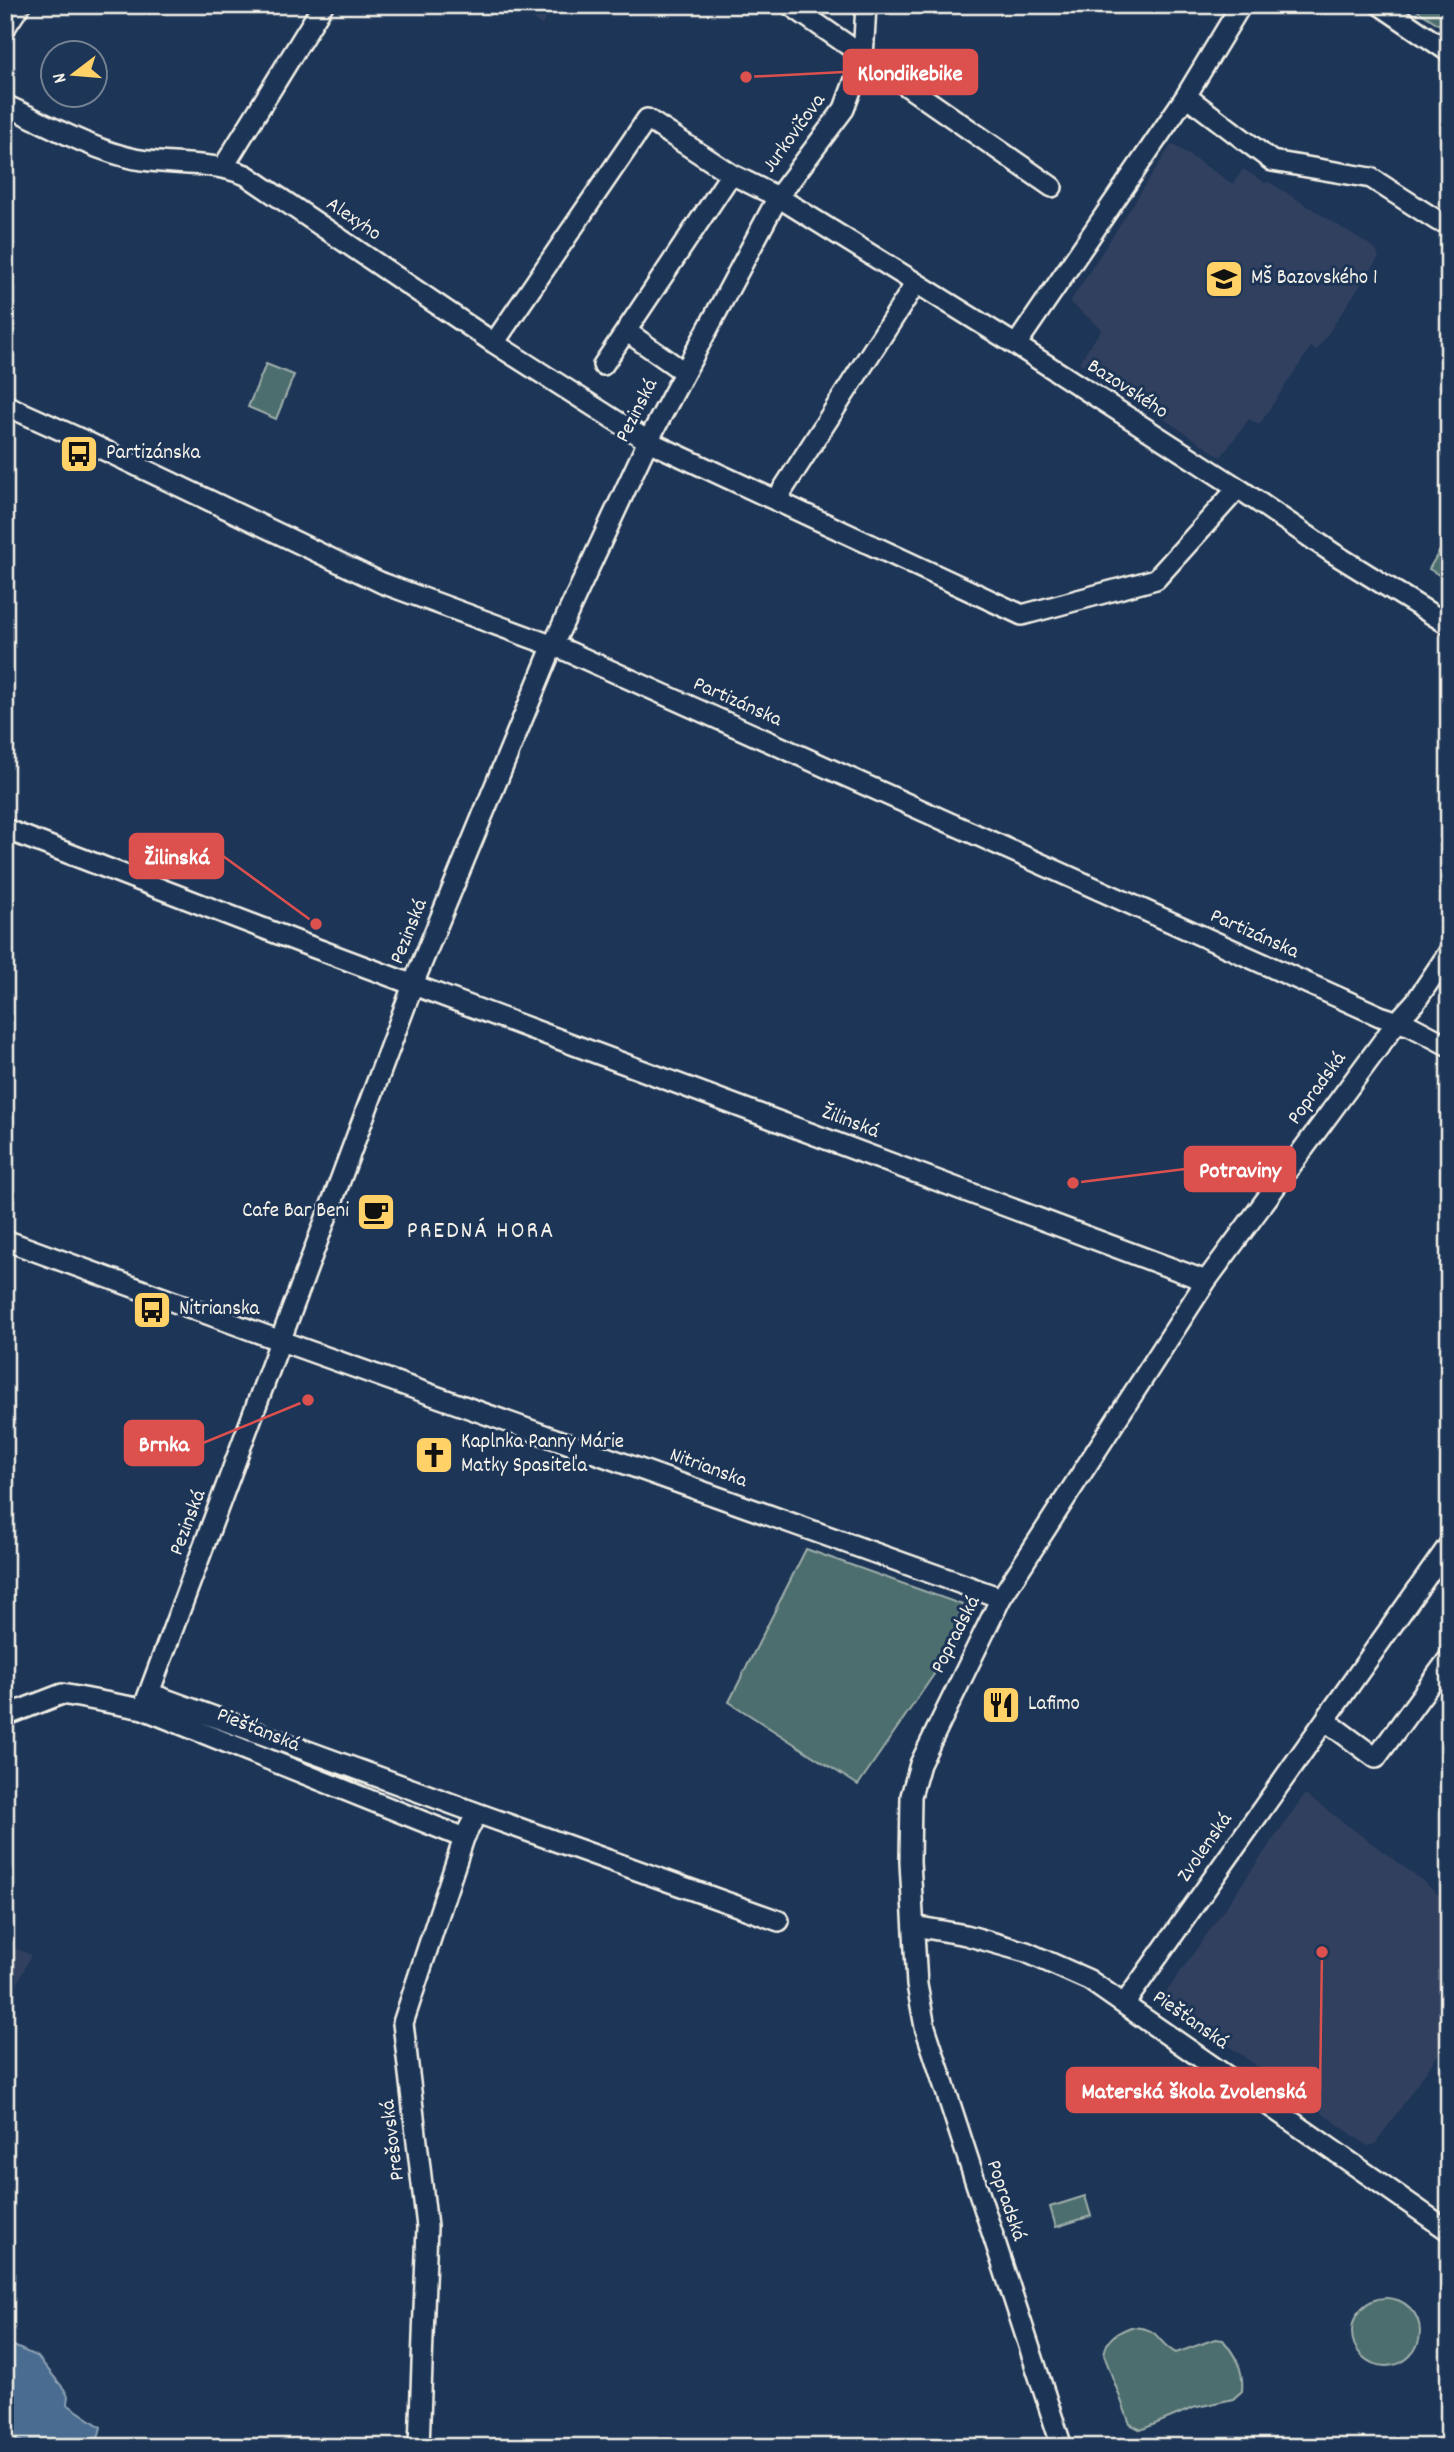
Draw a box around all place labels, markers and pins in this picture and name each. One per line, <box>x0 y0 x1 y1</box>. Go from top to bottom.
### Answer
callout: Klondikebike <box>844 50 977 94</box>
school or university icon: MŠ Bazovského 1 <box>1203 258 1245 300</box>
place label: MŠ Bazovského 1 <box>1251 264 1378 294</box>
bus stop icon: Partizánska <box>58 433 100 475</box>
place label: Partizánska <box>106 439 201 469</box>
callout: Žilinská <box>130 834 223 878</box>
callout: Potraviny <box>1185 1147 1295 1191</box>
cafe icon: Cafe Bar Beni <box>355 1191 397 1233</box>
place label: Cafe Bar Beni <box>242 1197 349 1227</box>
bus stop icon: Nitrianska <box>131 1289 173 1331</box>
place label: Nitrianska <box>179 1295 261 1325</box>
callout: Brnka <box>125 1421 203 1465</box>
place label: Kaplnka Panny Márie Matky Spasiteľa <box>461 1428 624 1482</box>
church icon: Kaplnka Panny Márie Matky Spasiteľa <box>413 1434 455 1476</box>
restaurant icon: Lafimo <box>980 1684 1022 1726</box>
place label: Lafimo <box>1028 1690 1080 1720</box>
callout: Materská škola Zvolenská <box>1067 2068 1320 2112</box>

